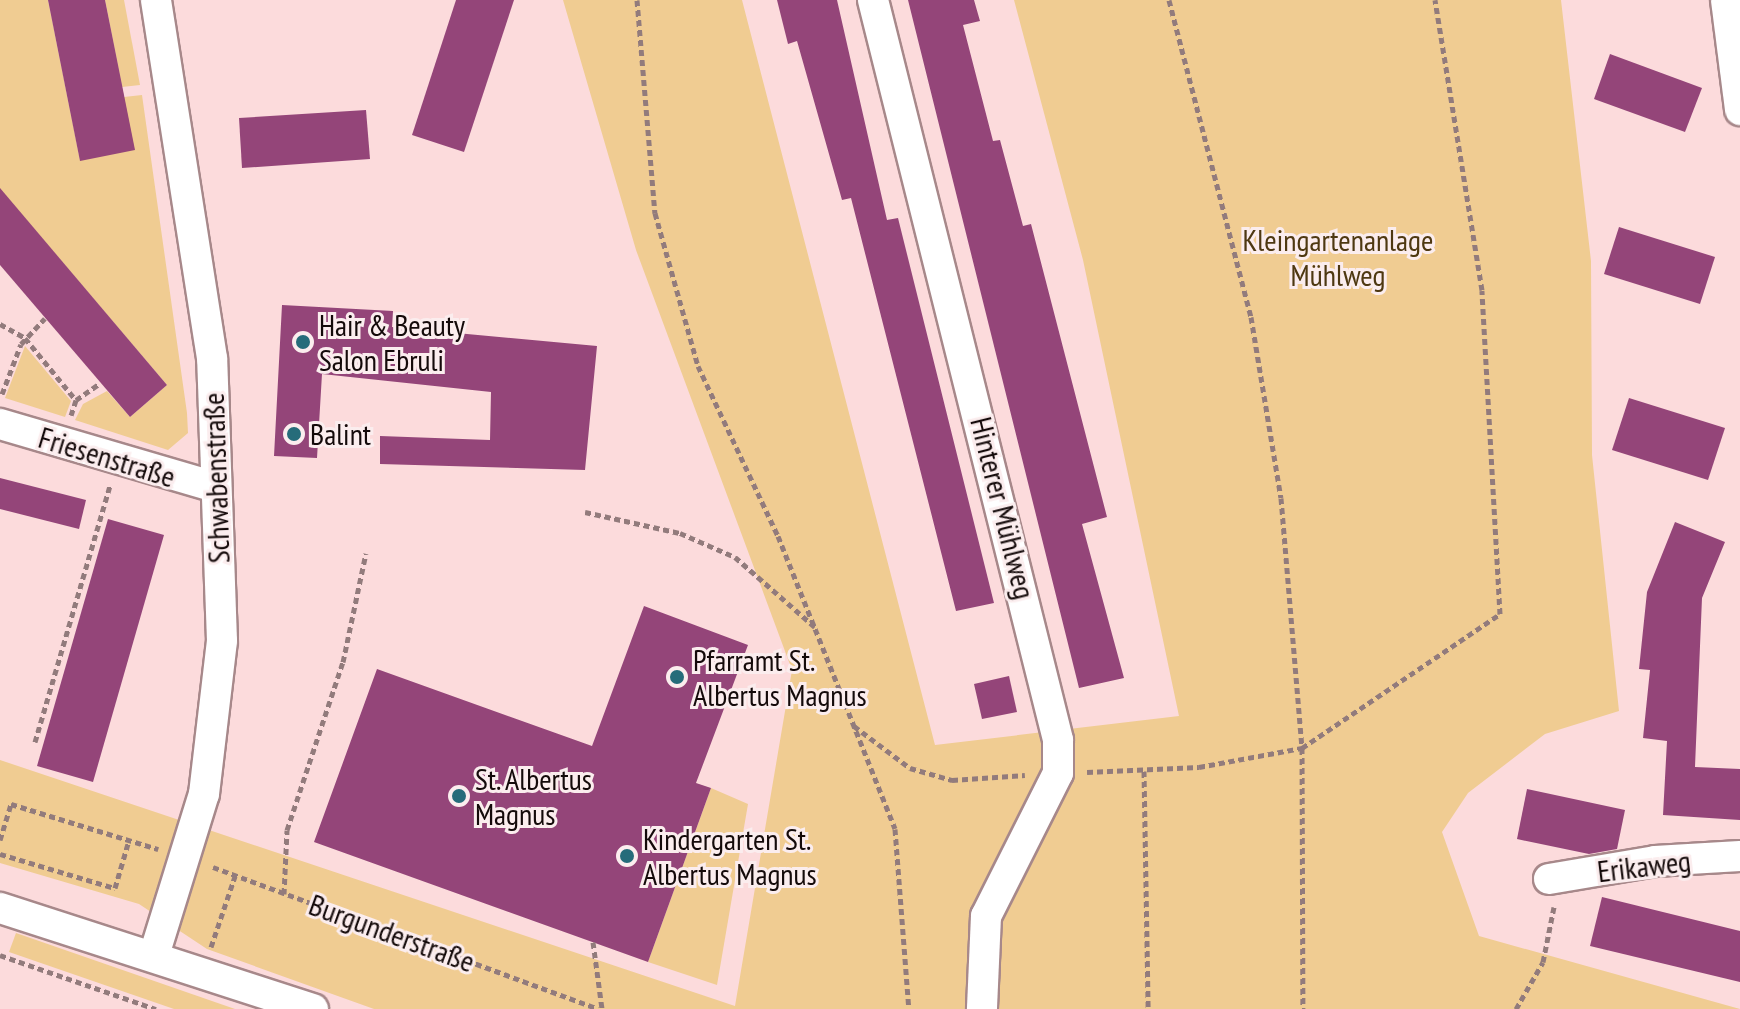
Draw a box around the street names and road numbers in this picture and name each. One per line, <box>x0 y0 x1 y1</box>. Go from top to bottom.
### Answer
street label: Schwabenstraße <box>195 392 237 564</box>
street label: Hinterer Mühlweg <box>963 413 1043 603</box>
street label: Friesenstraße <box>34 419 180 495</box>
street label: Erikaweg <box>1595 842 1693 890</box>
street label: Burgunderstraße <box>304 886 480 980</box>

